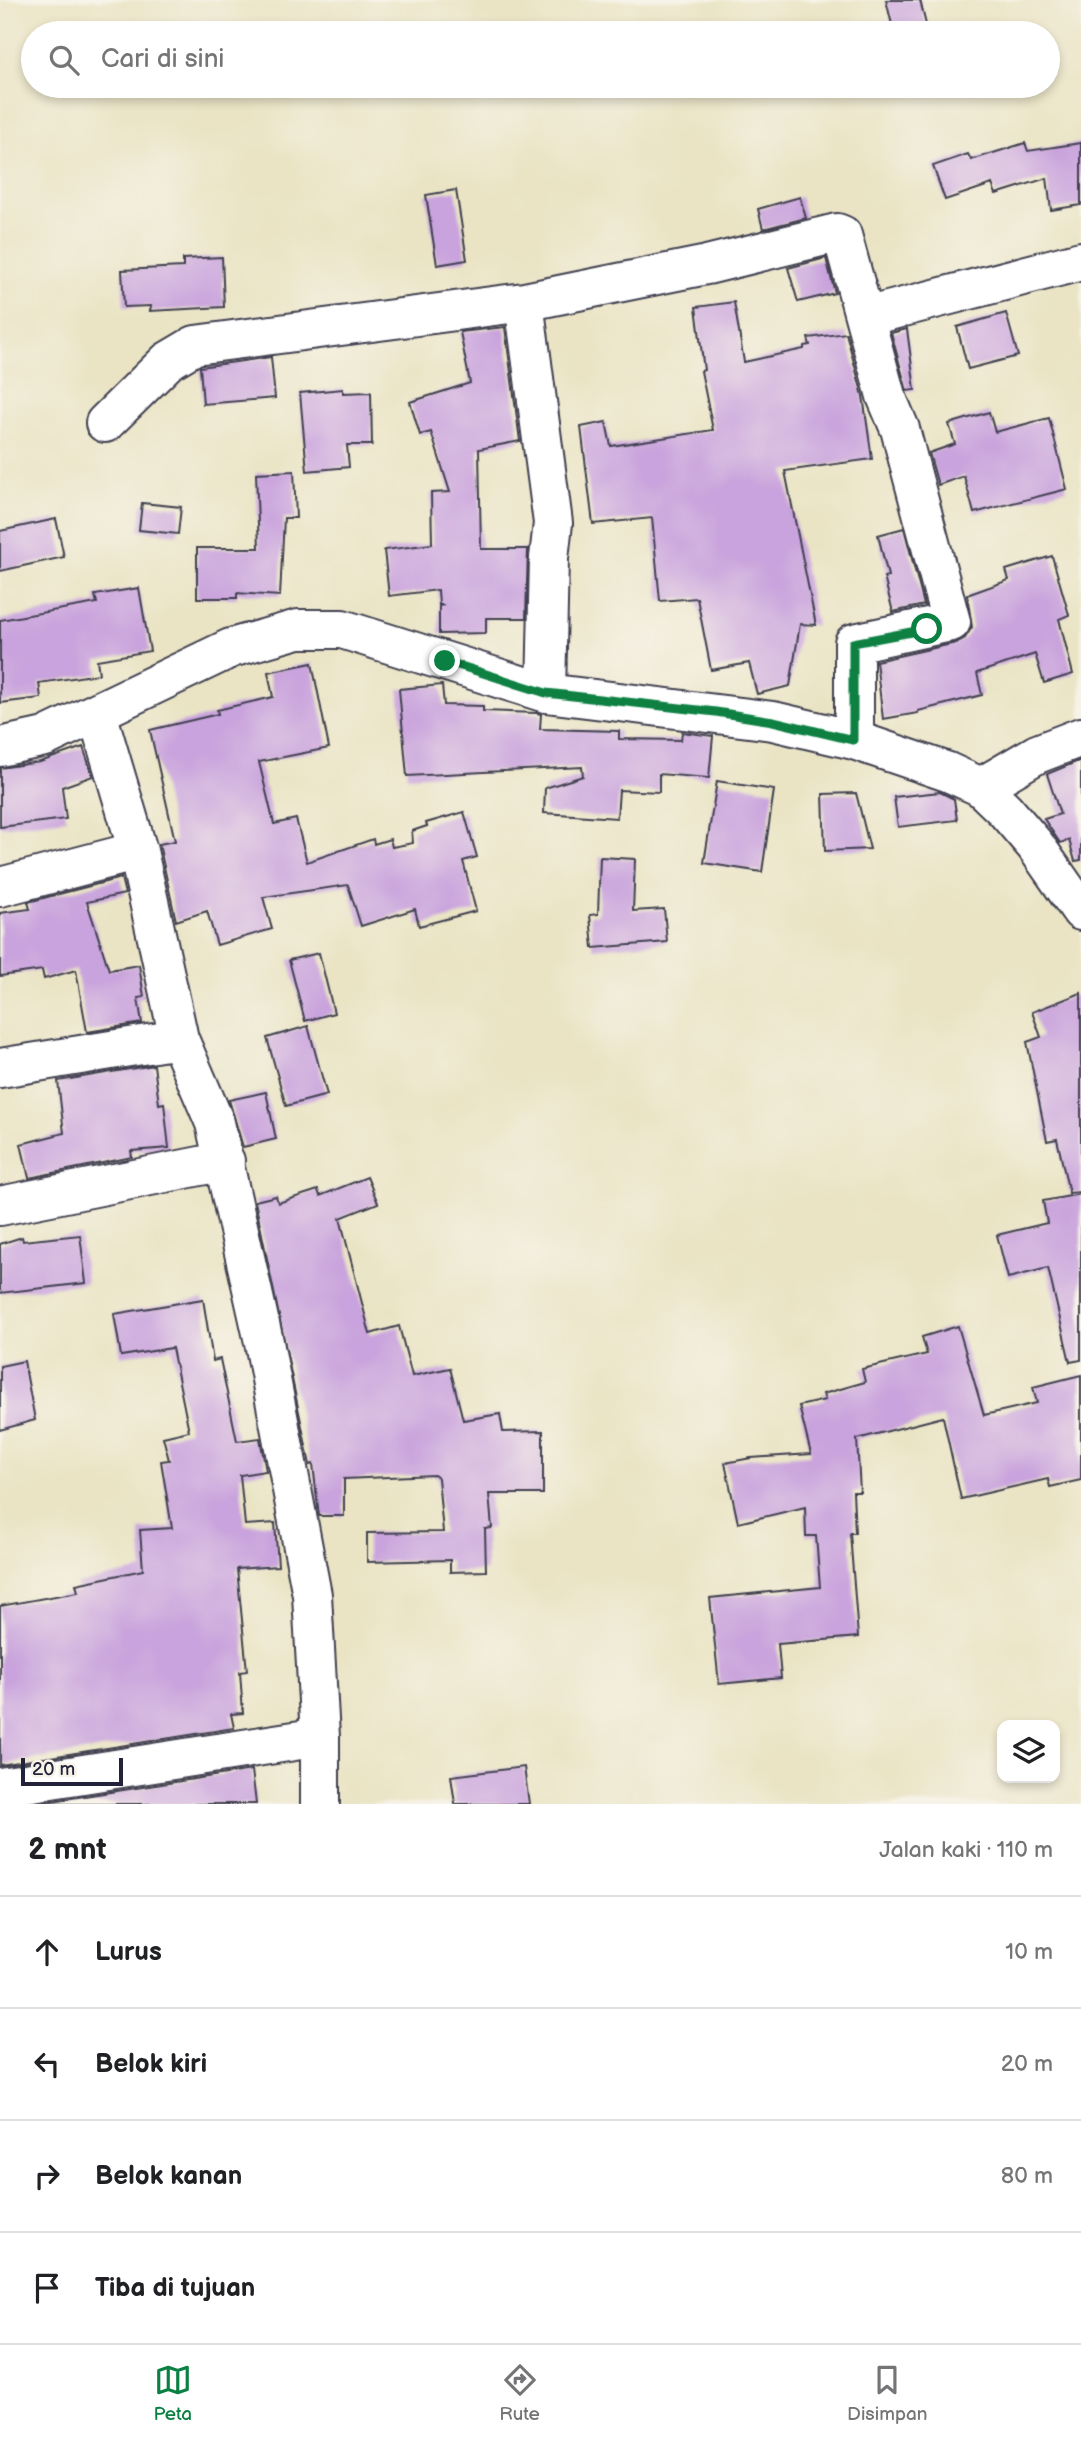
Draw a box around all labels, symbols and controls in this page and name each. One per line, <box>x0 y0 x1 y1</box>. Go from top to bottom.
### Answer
search box <box>21 21 1060 98</box>
icon: search <box>45 41 83 79</box>
text: Cari di sini <box>101 44 224 75</box>
route start <box>911 613 942 644</box>
route end <box>429 645 460 676</box>
map controls <box>997 1720 1060 1783</box>
button: layers <box>997 1720 1060 1783</box>
scale bar <box>21 1755 122 1787</box>
text: 20 m <box>32 1758 75 1781</box>
text: 2 mnt <box>28 1832 106 1868</box>
text: Jalan kaki · 110 m <box>879 1836 1053 1864</box>
icon: ahead <box>28 1933 66 1971</box>
text: Lurus <box>95 1937 162 1968</box>
text: 10 m <box>1005 1938 1053 1966</box>
icon: left <box>28 2045 66 2083</box>
text: Belok kiri <box>95 2049 207 2080</box>
text: 20 m <box>1001 2050 1053 2078</box>
icon: right <box>28 2157 66 2195</box>
text: Belok kanan <box>95 2161 242 2192</box>
text: 80 m <box>1001 2162 1053 2190</box>
icon: arrive <box>28 2269 66 2307</box>
text: Tiba di tujuan <box>95 2273 255 2304</box>
tab: Peta <box>154 2361 192 2426</box>
tab: Rute <box>499 2361 540 2426</box>
tab: Disimpan <box>847 2361 927 2426</box>

